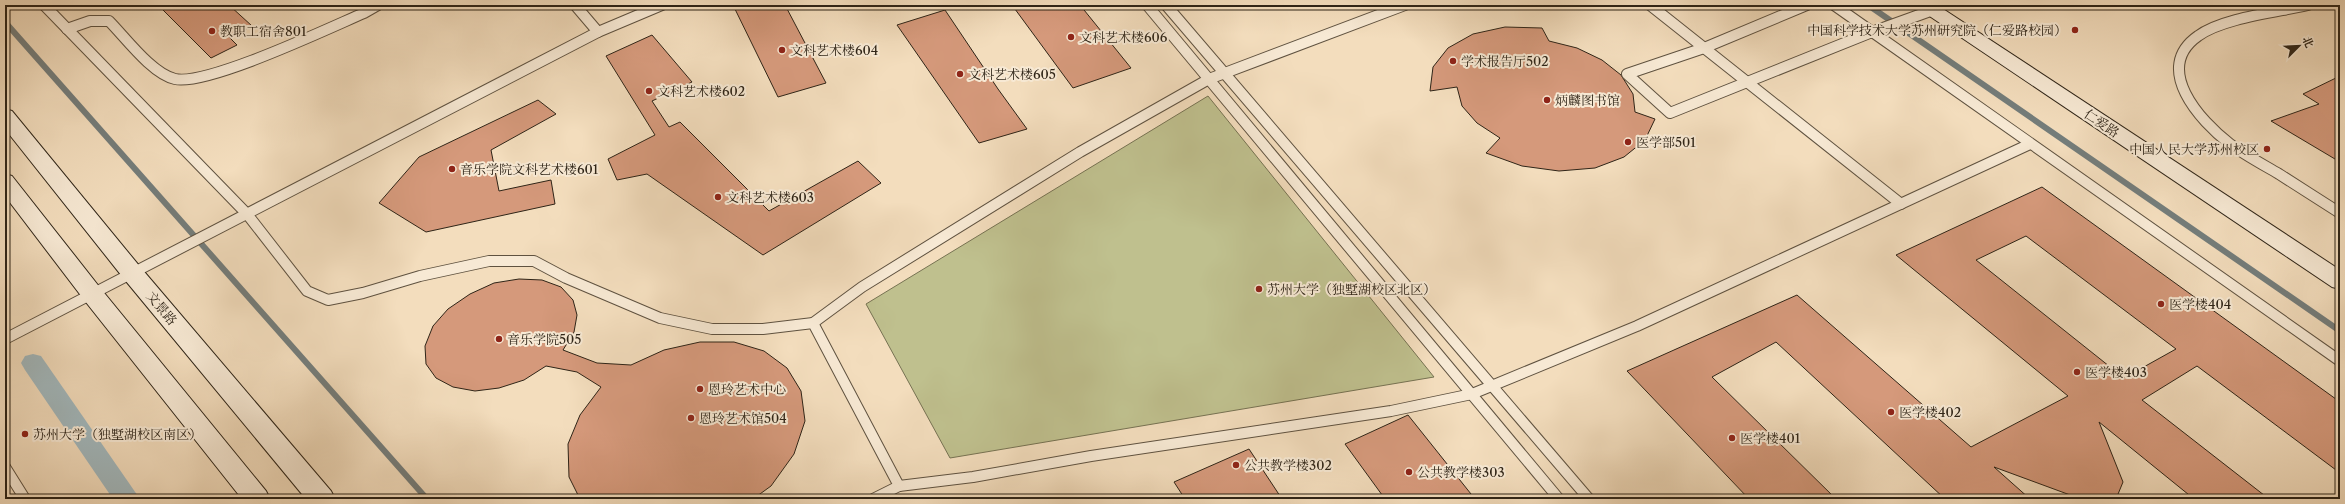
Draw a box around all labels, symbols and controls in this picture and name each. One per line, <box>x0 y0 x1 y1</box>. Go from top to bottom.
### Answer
place label: 中国科学技术大学苏州研究院（仁爱路校园） <box>1807 22 2067 38</box>
place label: 教职工宿舍801 <box>220 23 307 39</box>
marker: 中国科学技术大学苏州研究院（仁爱路校园） <box>2070 25 2080 35</box>
marker: 教职工宿舍801 <box>207 26 217 36</box>
north arrow <box>2279 26 2319 66</box>
place label: 文科艺术楼606 <box>1079 29 1168 45</box>
marker: 文科艺术楼606 <box>1066 32 1076 42</box>
text: 北 <box>2300 34 2317 50</box>
place label: 文科艺术楼604 <box>790 42 878 58</box>
marker: 文科艺术楼604 <box>777 45 787 55</box>
place label: 学术报告厅502 <box>1461 53 1549 69</box>
marker: 学术报告厅502 <box>1448 56 1458 66</box>
place label: 文科艺术楼605 <box>968 66 1056 82</box>
marker: 文科艺术楼605 <box>955 69 965 79</box>
place label: 文科艺术楼602 <box>657 83 745 99</box>
marker: 文科艺术楼602 <box>644 86 654 96</box>
place label: 炳麟图书馆 <box>1555 92 1620 108</box>
marker: 炳麟图书馆 <box>1542 95 1552 105</box>
street label: 仁爱路 <box>2081 105 2123 141</box>
place label: 医学部501 <box>1636 134 1696 150</box>
marker: 医学部501 <box>1623 137 1633 147</box>
place label: 中国人民大学苏州校区 <box>2129 141 2259 157</box>
marker: 中国人民大学苏州校区 <box>2262 144 2272 154</box>
place label: 音乐学院文科艺术楼601 <box>460 161 599 177</box>
marker: 音乐学院文科艺术楼601 <box>447 164 457 174</box>
place label: 文科艺术楼603 <box>726 189 814 205</box>
marker: 文科艺术楼603 <box>713 192 723 202</box>
place label: 苏州大学（独墅湖校区北区） <box>1267 281 1436 297</box>
marker: 苏州大学（独墅湖校区北区） <box>1254 284 1264 294</box>
street label: 文景路 <box>143 288 181 328</box>
place label: 医学楼404 <box>2169 296 2231 312</box>
marker: 医学楼404 <box>2156 299 2166 309</box>
place label: 音乐学院505 <box>507 331 581 347</box>
marker: 音乐学院505 <box>494 334 504 344</box>
place label: 医学楼403 <box>2085 364 2147 380</box>
marker: 医学楼403 <box>2072 367 2082 377</box>
place label: 恩玲艺术中心 <box>708 381 786 397</box>
marker: 恩玲艺术中心 <box>695 384 705 394</box>
place label: 医学楼402 <box>1899 404 1961 420</box>
marker: 医学楼402 <box>1886 407 1896 417</box>
place label: 恩玲艺术馆504 <box>699 410 787 426</box>
marker: 恩玲艺术馆504 <box>686 413 696 423</box>
place label: 苏州大学（独墅湖校区南区） <box>33 426 202 442</box>
marker: 苏州大学（独墅湖校区南区） <box>20 429 30 439</box>
place label: 医学楼401 <box>1740 430 1801 446</box>
marker: 医学楼401 <box>1727 433 1737 443</box>
place label: 公共教学楼302 <box>1244 457 1332 473</box>
marker: 公共教学楼302 <box>1231 460 1241 470</box>
place label: 公共教学楼303 <box>1417 464 1505 480</box>
marker: 公共教学楼303 <box>1404 467 1414 477</box>

